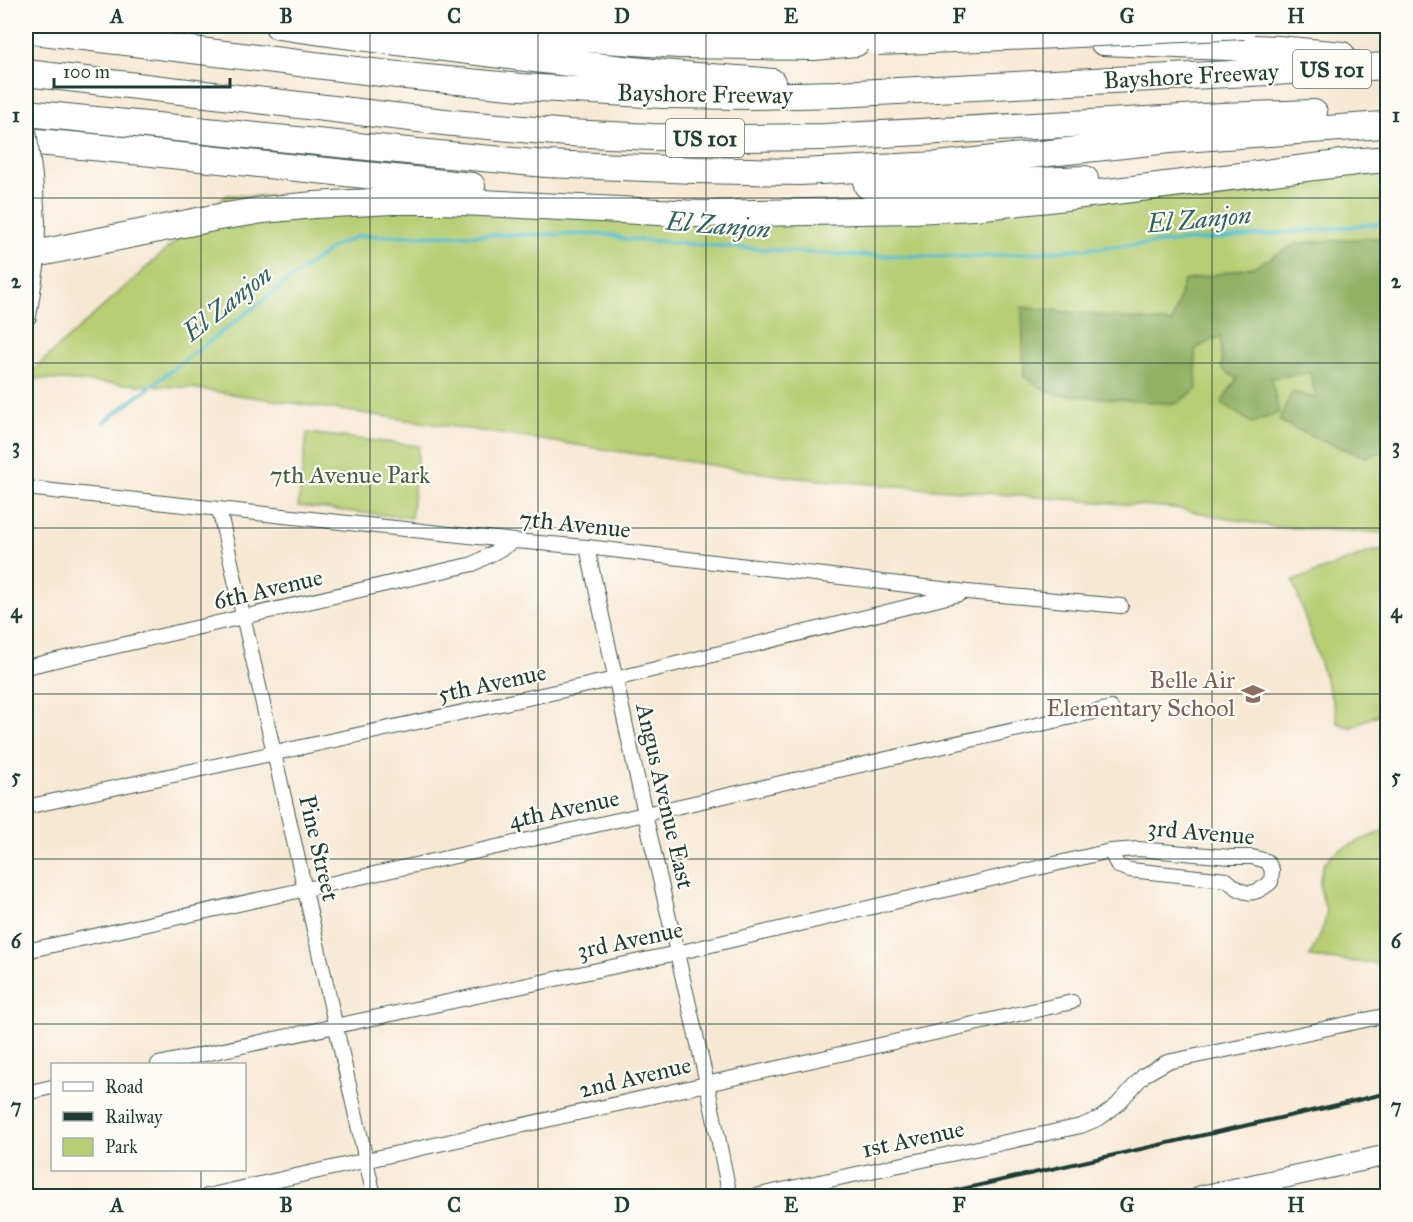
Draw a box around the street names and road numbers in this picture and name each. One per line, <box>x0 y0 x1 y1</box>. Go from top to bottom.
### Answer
road number: US 101 <box>1293 50 1371 88</box>
street label: Bayshore Freeway <box>1102 56 1280 96</box>
street label: Bayshore Freeway <box>617 77 794 111</box>
road number: US 101 <box>666 119 744 157</box>
street label: 7th Avenue <box>518 503 632 545</box>
street label: 6th Avenue <box>210 562 326 616</box>
street label: 5th Avenue <box>435 657 549 709</box>
street label: Angus Avenue East <box>629 700 701 892</box>
street label: 4th Avenue <box>506 783 622 835</box>
street label: Pine Street <box>292 792 346 905</box>
street label: 3rd Avenue <box>1146 812 1256 852</box>
street label: 3rd Avenue <box>574 914 686 966</box>
street label: 2nd Avenue <box>576 1050 694 1104</box>
street label: 1st Avenue <box>859 1114 967 1164</box>

